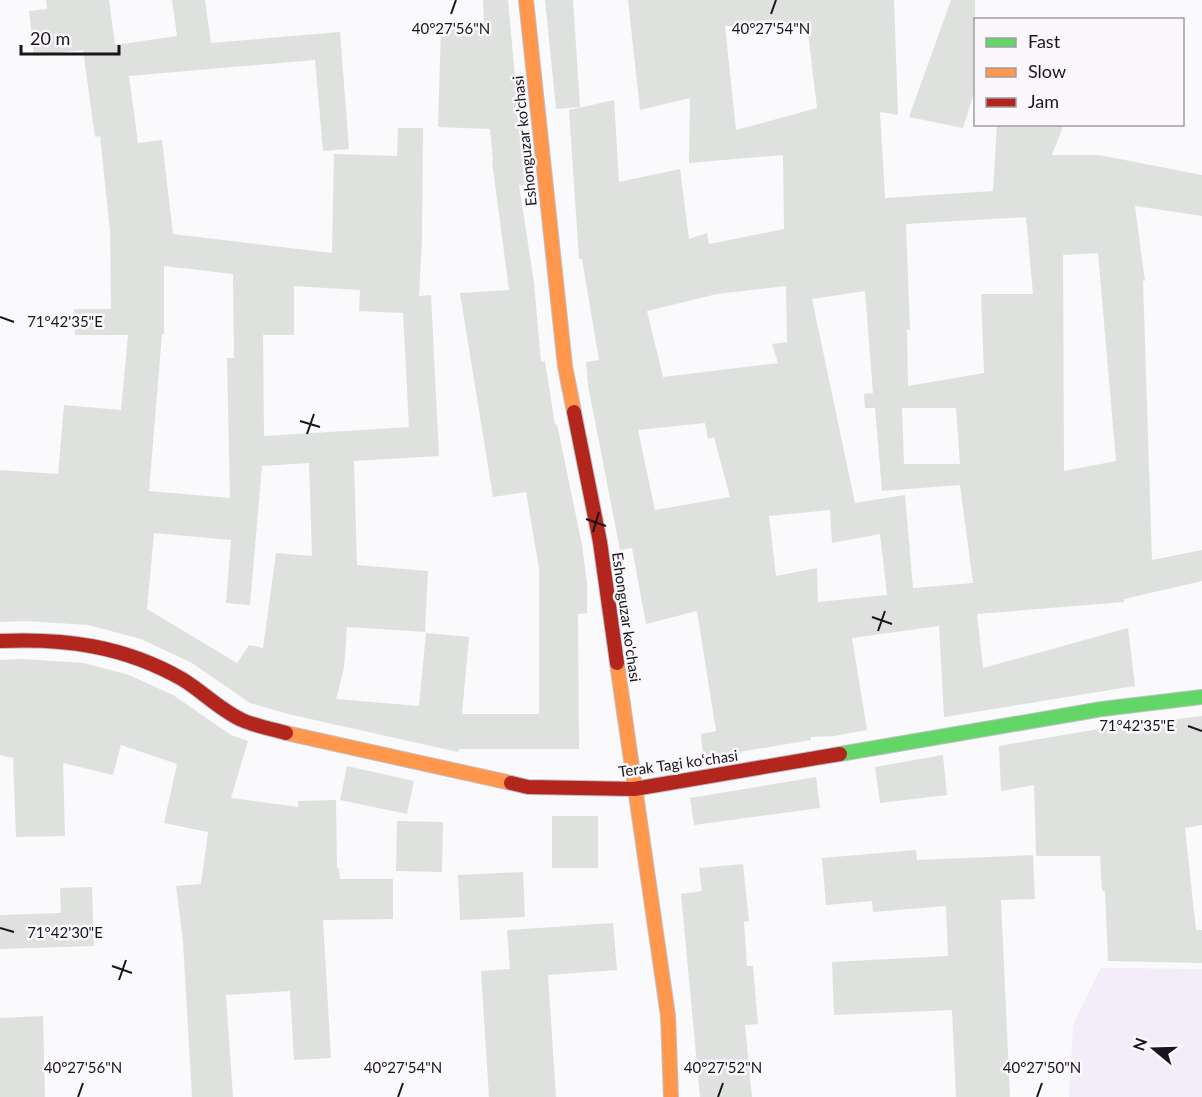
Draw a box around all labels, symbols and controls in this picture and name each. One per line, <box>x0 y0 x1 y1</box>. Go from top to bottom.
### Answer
scale bar <box>21 18 118 56</box>
legend <box>974 18 1184 126</box>
text: 40°27'56"N <box>412 19 490 37</box>
text: 40°27'54"N <box>732 19 810 37</box>
text: 20 m <box>30 27 70 49</box>
text: Fast <box>1028 30 1061 52</box>
text: Slow <box>1028 60 1066 82</box>
street label: Eshonguzar ko'chasi <box>508 75 540 207</box>
text: Jam <box>1028 90 1059 112</box>
text: 71°42'35"E <box>27 312 103 330</box>
street label: Eshonguzar ko'chasi <box>609 551 645 683</box>
text: 71°42'35"E <box>1099 716 1175 734</box>
street label: Terak Tagi koʻchasi <box>617 746 739 780</box>
text: 71°42'30"E <box>27 923 103 941</box>
north arrow <box>1124 1019 1184 1079</box>
text: N <box>1128 1035 1150 1053</box>
text: 40°27'56"N <box>44 1058 122 1076</box>
text: 40°27'54"N <box>364 1058 442 1076</box>
text: 40°27'52"N <box>684 1058 762 1076</box>
text: 40°27'50"N <box>1003 1058 1081 1076</box>

